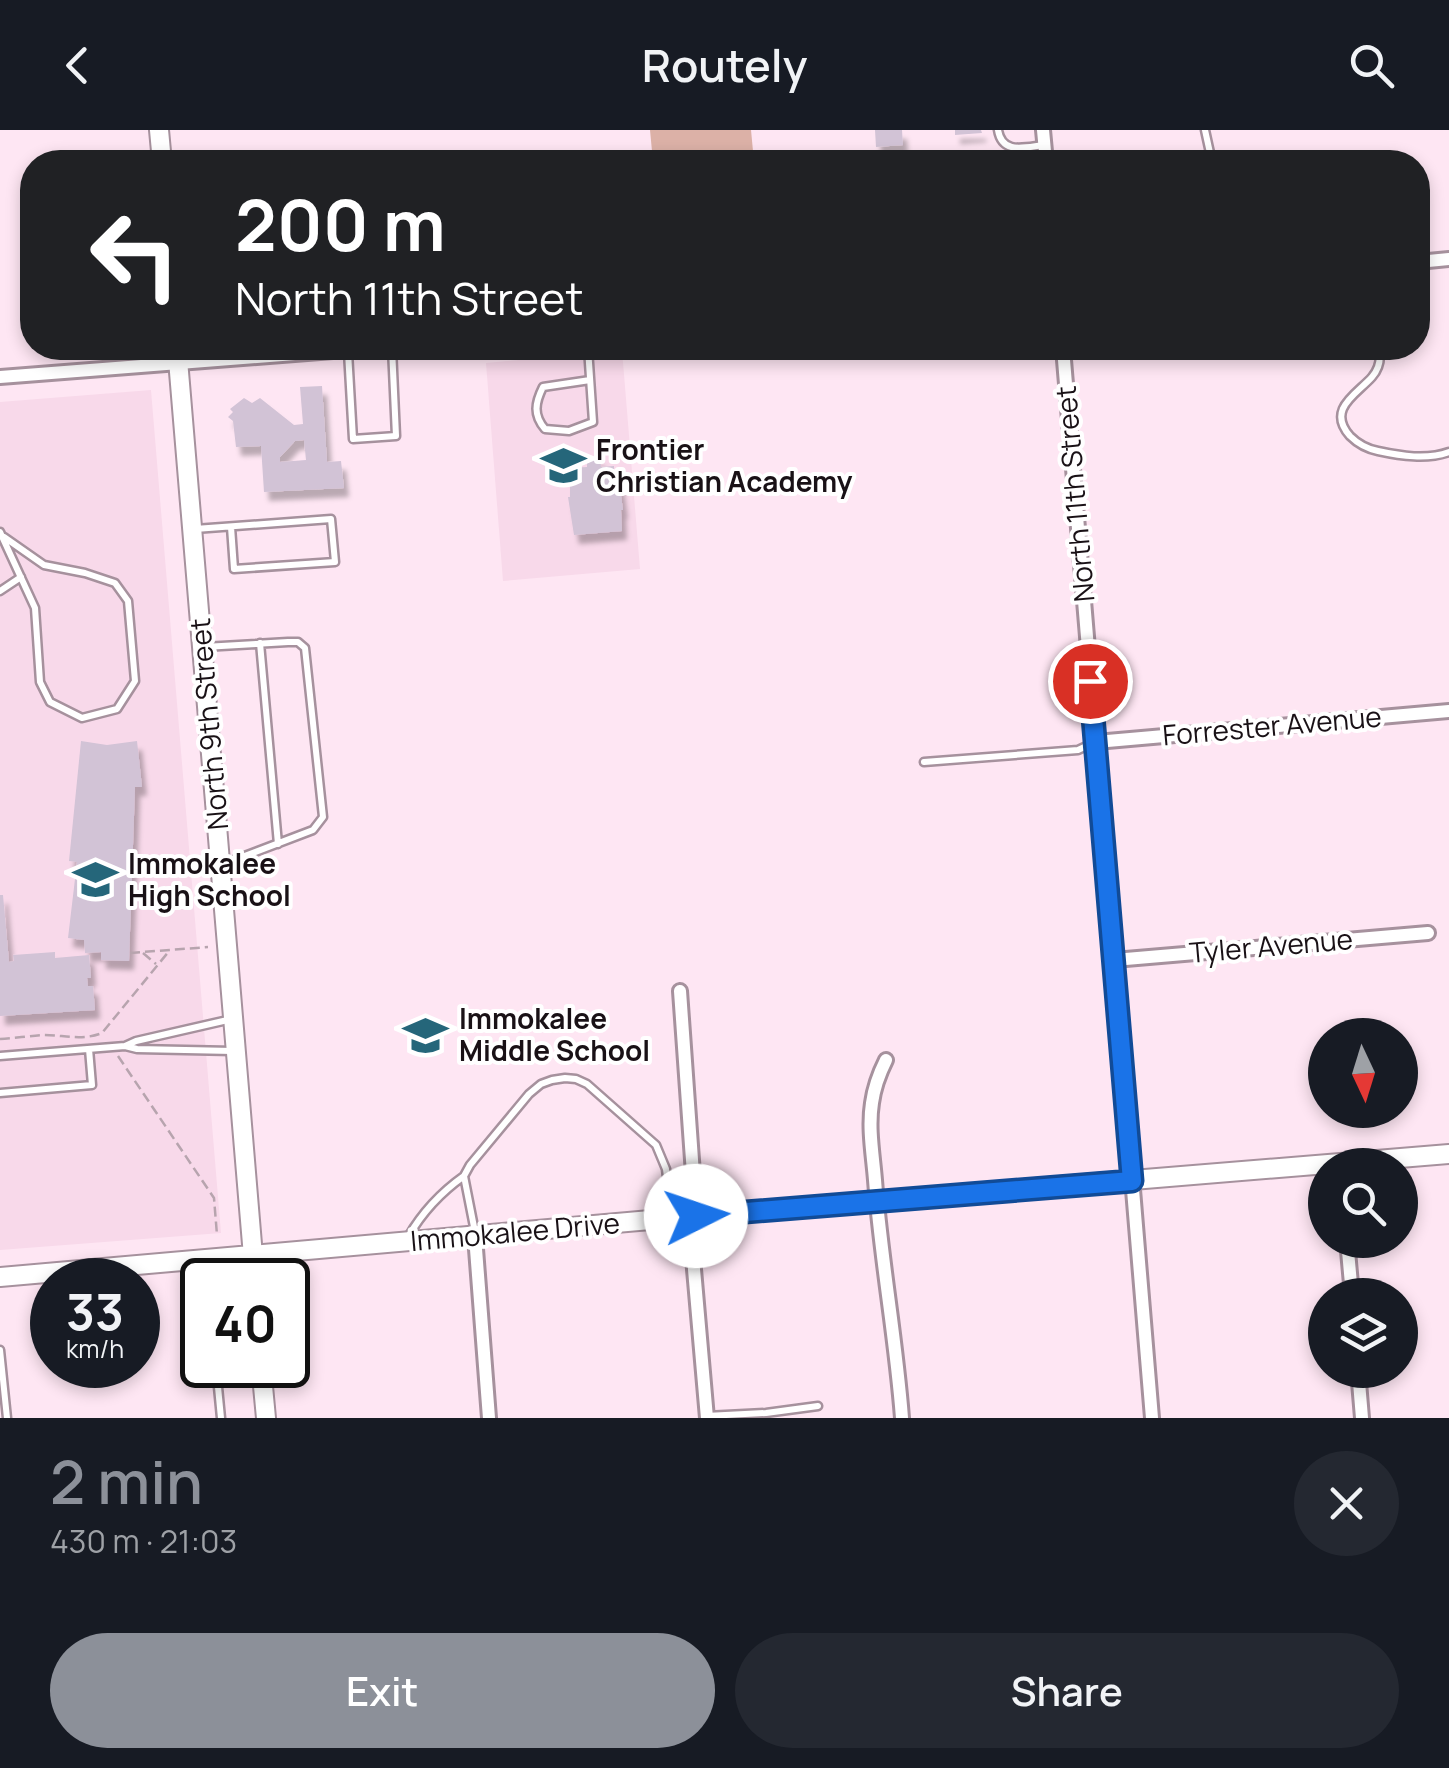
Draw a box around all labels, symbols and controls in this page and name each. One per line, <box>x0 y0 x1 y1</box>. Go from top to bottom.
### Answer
text: Routely <box>642 34 807 96</box>
icon: back <box>50 38 105 93</box>
icon: search <box>1344 38 1399 93</box>
text: 200 m <box>235 176 446 272</box>
icon: left <box>70 190 200 320</box>
text: North 11th Street <box>235 267 583 329</box>
street label: North 11th Street <box>1046 384 1102 604</box>
place label: Frontier Christian Academy <box>596 430 853 500</box>
school or university icon: Frontier Christian Academy <box>539 442 587 490</box>
street label: North 9th Street <box>180 617 236 832</box>
pin <box>1048 639 1133 724</box>
icon: arrive <box>1063 654 1118 709</box>
street label: Forrester Avenue <box>1161 696 1383 754</box>
place label: Immokalee High School <box>128 844 291 914</box>
school or university icon: Immokalee High School <box>71 856 119 904</box>
street label: Tyler Avenue <box>1188 919 1354 971</box>
place label: Immokalee Middle School <box>459 999 650 1069</box>
school or university icon: Immokalee Middle School <box>402 1011 450 1059</box>
north arrow <box>1308 1018 1418 1128</box>
map controls <box>1308 1018 1418 1388</box>
button: search <box>1308 1148 1418 1258</box>
position arrow <box>644 1164 748 1268</box>
street label: Immokalee Drive <box>409 1203 621 1259</box>
speed limit sign: 40 <box>180 1258 310 1388</box>
text: 33 <box>66 1277 124 1345</box>
button: layers <box>1308 1278 1418 1388</box>
text: km/h <box>66 1331 124 1366</box>
text: 2 min <box>50 1440 203 1522</box>
button: close <box>1294 1451 1399 1556</box>
text: 430 m · 21:03 <box>50 1519 237 1563</box>
button: Exit <box>50 1633 715 1748</box>
button: Share <box>735 1633 1399 1748</box>

